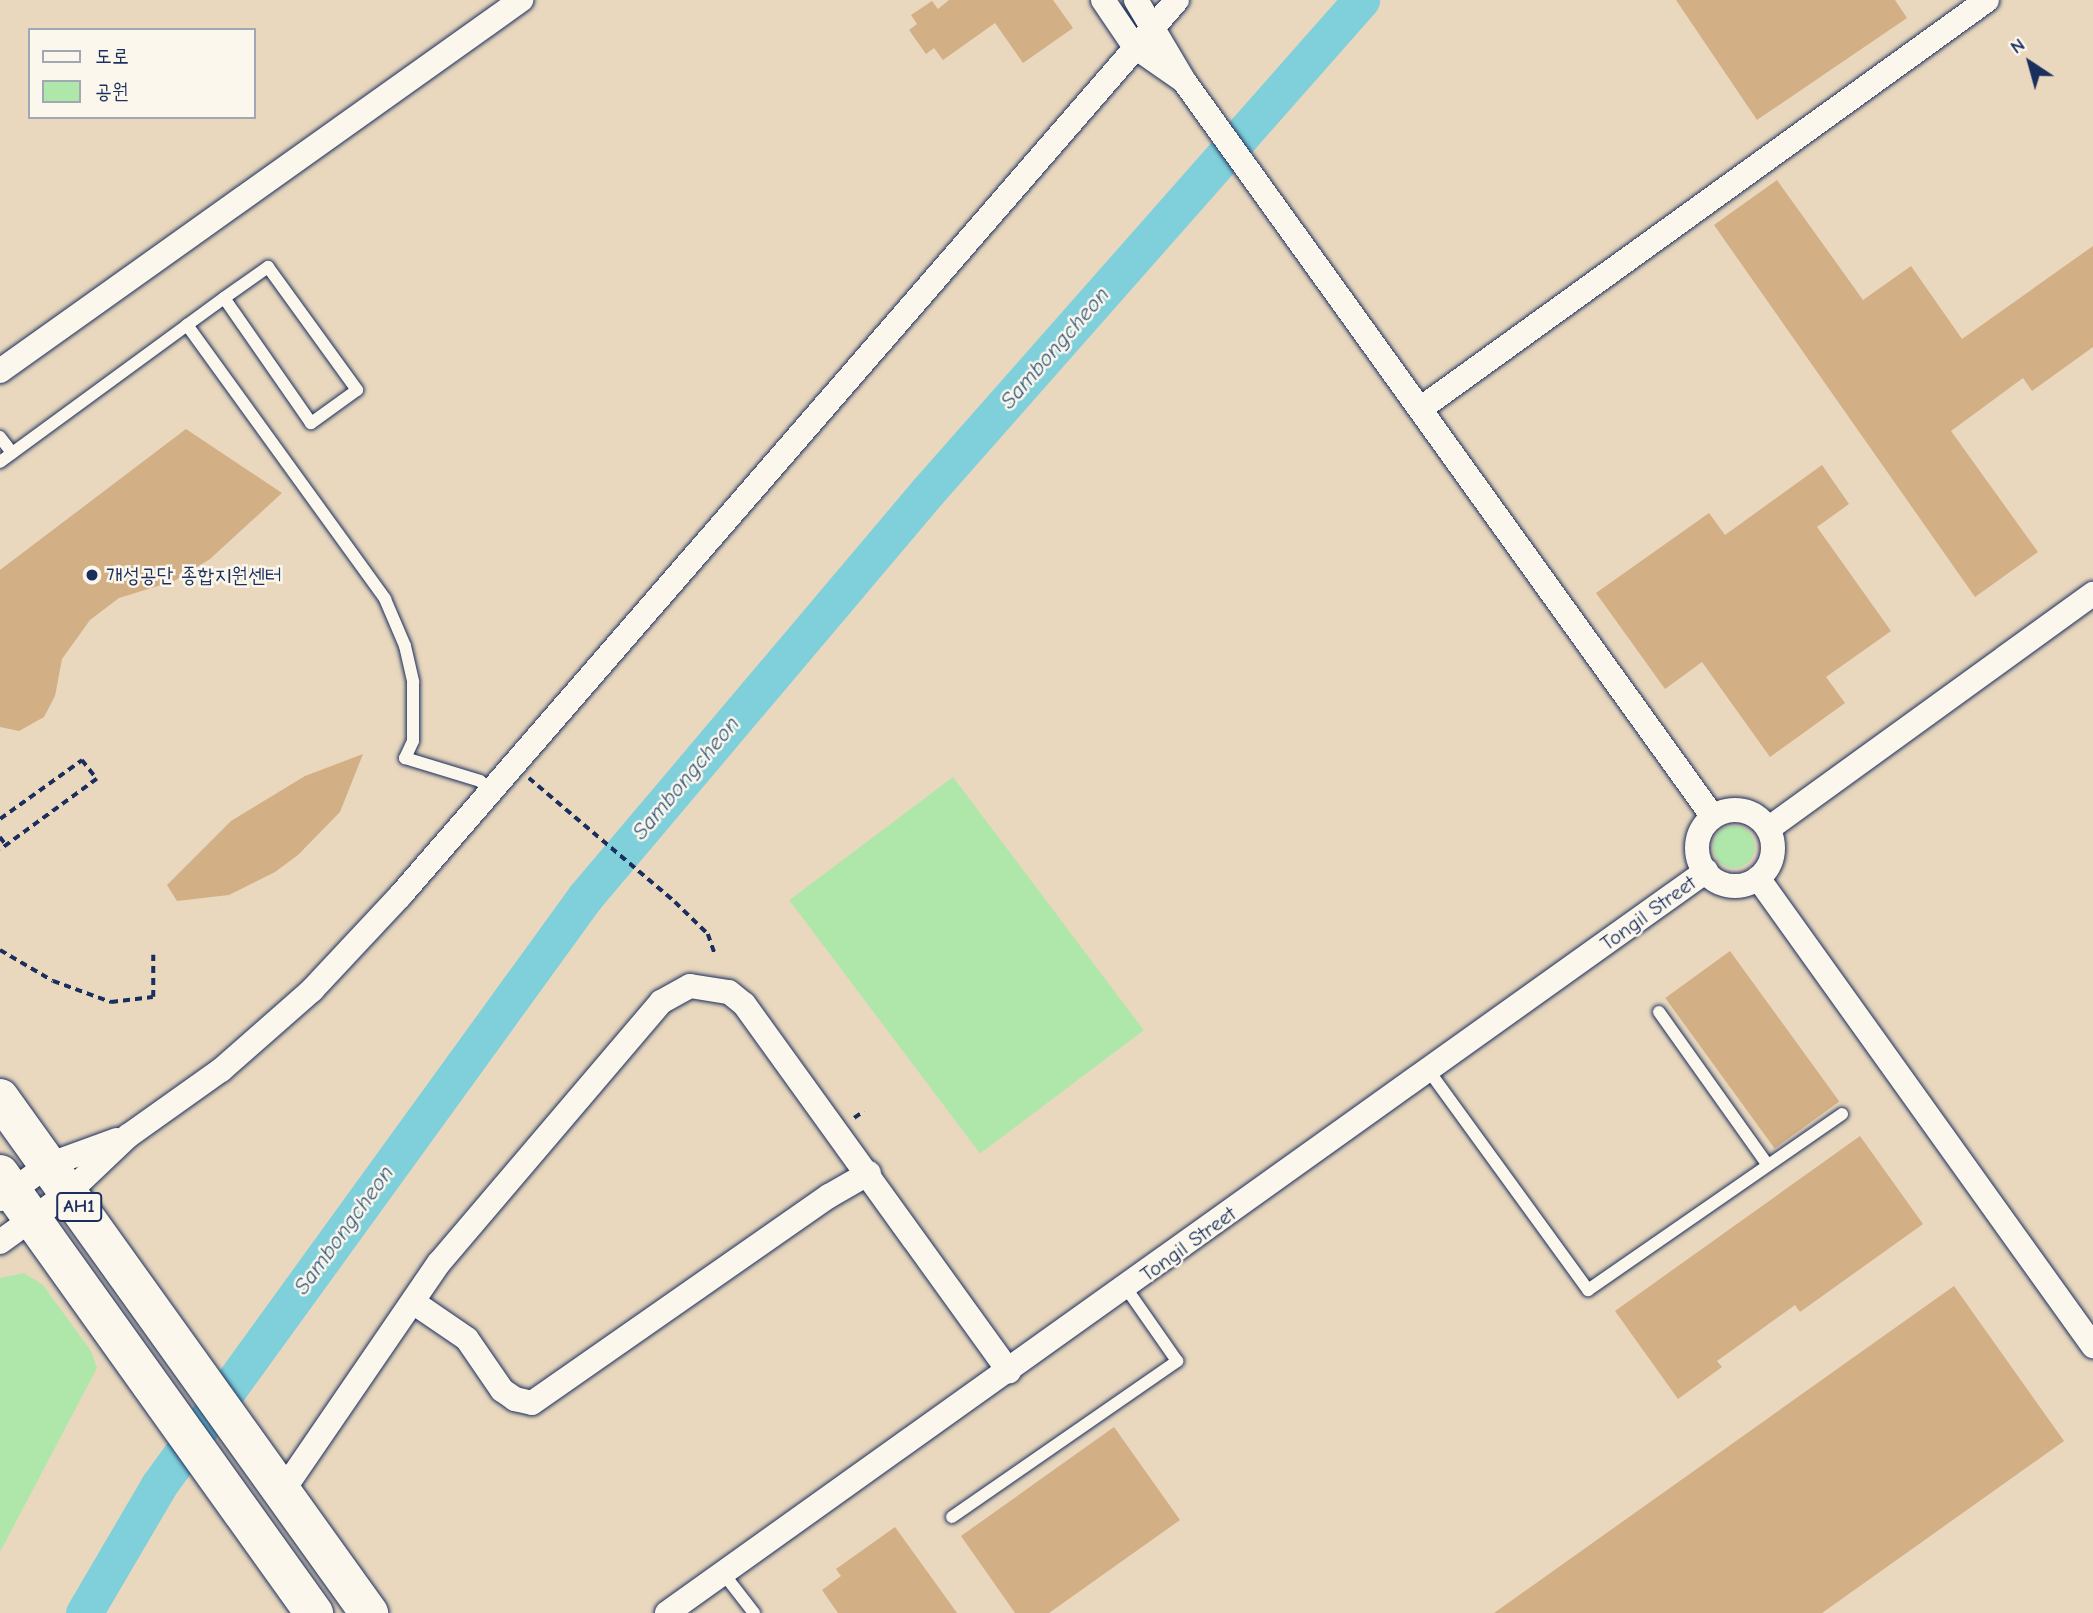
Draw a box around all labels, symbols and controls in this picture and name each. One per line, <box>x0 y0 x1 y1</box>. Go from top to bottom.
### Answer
legend <box>28 28 256 119</box>
north arrow <box>1995 28 2065 98</box>
text: N <box>2006 33 2029 59</box>
text: 도로 <box>95 44 129 68</box>
text: 공원 <box>95 79 129 103</box>
water label: Sambongcheon <box>994 281 1116 415</box>
place label: 개성공단 종합지원센터 <box>106 562 282 588</box>
marker: 개성공단 종합지원센터 <box>84 567 100 583</box>
water label: Sambongcheon <box>626 711 746 845</box>
street label: Tongil Street <box>1595 870 1701 956</box>
water label: Sambongcheon <box>288 1160 400 1300</box>
road number: AH1 <box>55 1191 104 1222</box>
street label: Tongil Street <box>1135 1201 1241 1287</box>

